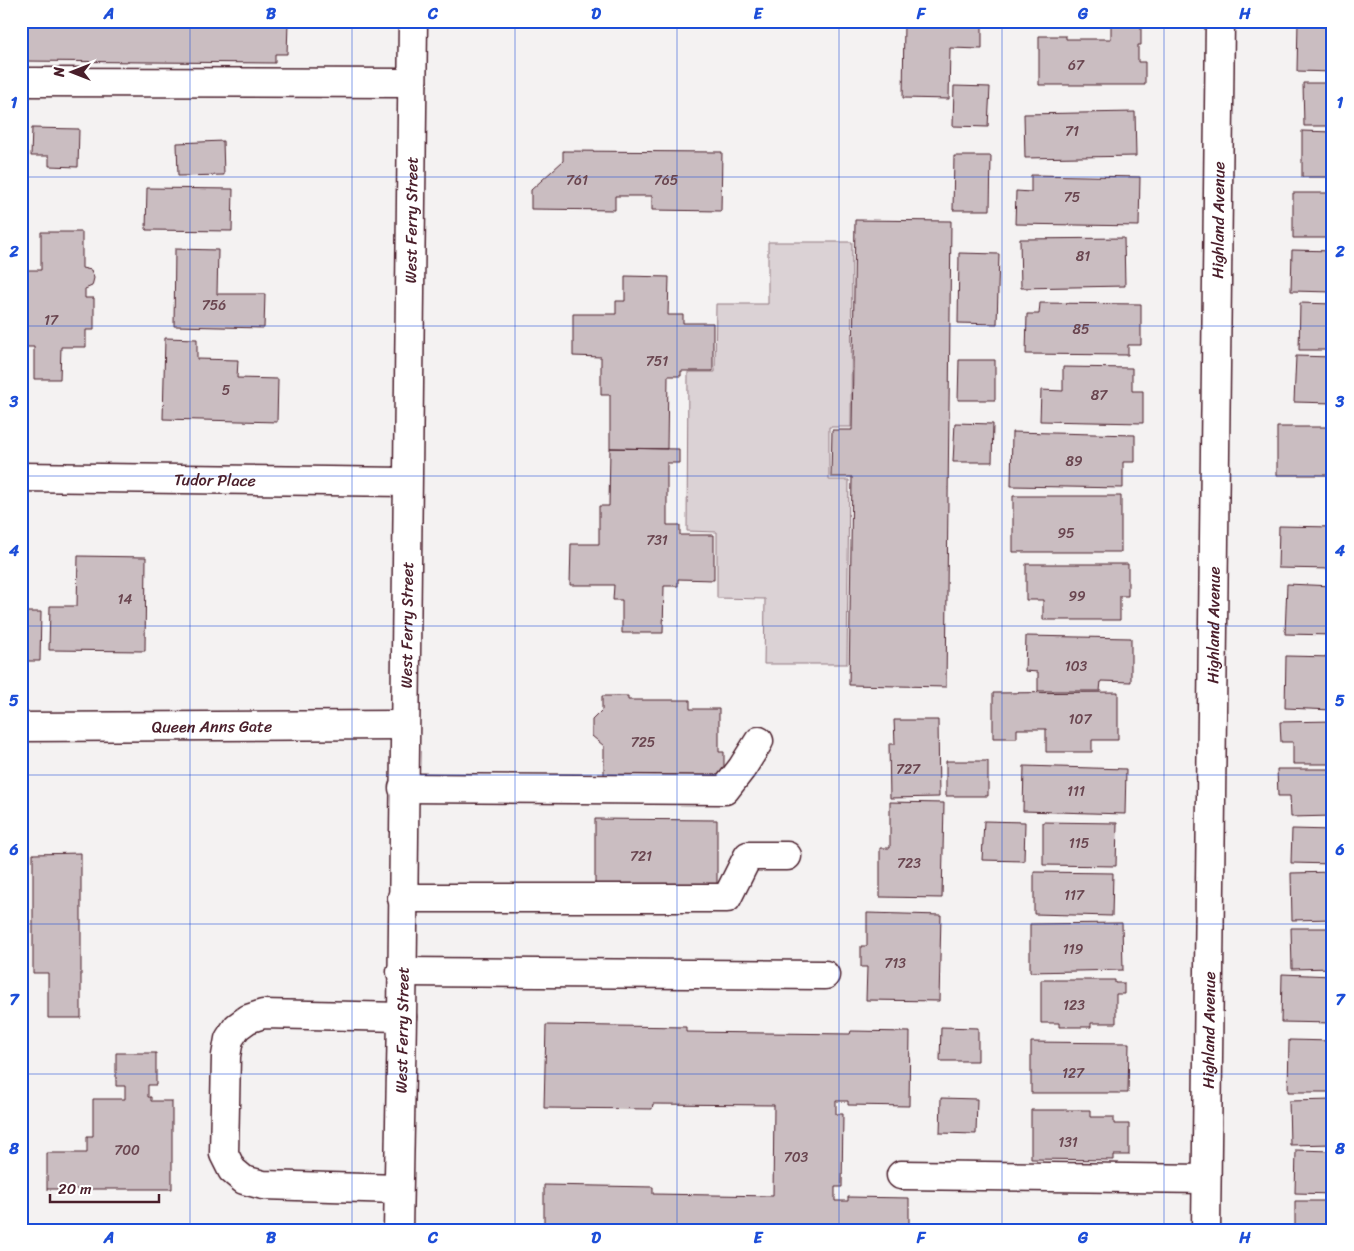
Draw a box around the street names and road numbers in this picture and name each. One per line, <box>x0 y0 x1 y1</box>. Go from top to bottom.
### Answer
street label: West Ferry Street <box>396 157 426 284</box>
street label: Highland Avenue <box>1203 161 1233 279</box>
street label: Tudor Place <box>174 464 256 495</box>
street label: West Ferry Street <box>391 562 422 689</box>
street label: Highland Avenue <box>1198 566 1228 684</box>
street label: Queen Anns Gate <box>152 711 272 741</box>
street label: West Ferry Street <box>386 967 417 1094</box>
street label: Highland Avenue <box>1193 971 1223 1089</box>

